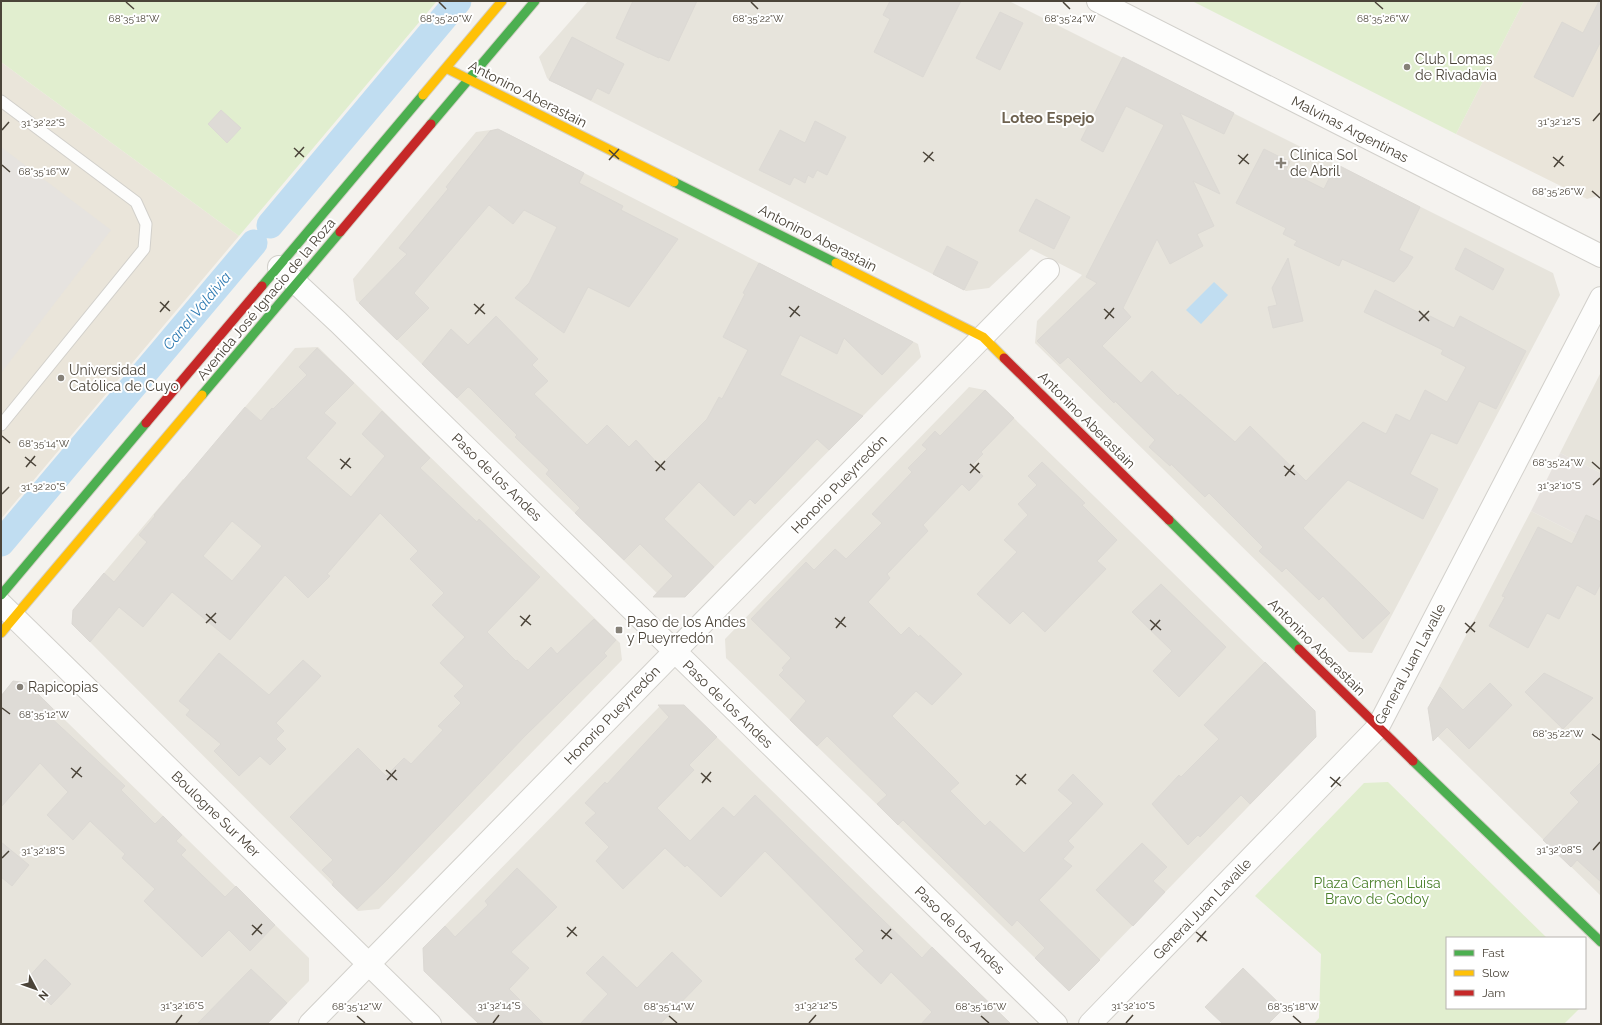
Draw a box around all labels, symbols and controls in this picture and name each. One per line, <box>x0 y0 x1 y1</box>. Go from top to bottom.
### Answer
text: 68°35'18"W <box>109 13 160 24</box>
text: 68°35'20"W <box>420 13 472 24</box>
text: 68°35'22"W <box>733 13 784 24</box>
text: 68°35'24"W <box>1044 13 1096 24</box>
text: 68°35'26"W <box>1357 13 1409 24</box>
place label: Club Lomas de Rivadavia <box>1415 51 1497 83</box>
street label: Antonino Aberastain <box>466 57 590 131</box>
marker: Club Lomas de Rivadavia <box>1402 62 1412 72</box>
street label: Malvinas Argentinas <box>1289 93 1411 166</box>
district label: Loteo Espejo <box>1002 109 1094 127</box>
text: 31°32'12"S <box>1538 116 1580 127</box>
text: 31°32'22"S <box>21 117 65 128</box>
place label: Clínica Sol de Abril <box>1290 147 1357 179</box>
marker: Clínica Sol de Abril <box>1275 157 1287 169</box>
text: 68°35'16"W <box>19 166 70 177</box>
text: 68°35'26"W <box>1532 186 1584 197</box>
street label: Antonino Aberastain <box>756 201 880 275</box>
street label: Avenida José Ignacio de la Roza <box>194 215 338 383</box>
water label: Canal Valdivia <box>159 268 235 354</box>
place label: Universidad Católica de Cuyo <box>69 362 179 394</box>
street label: Antonino Aberastain <box>1035 368 1139 472</box>
marker: Universidad Católica de Cuyo <box>56 373 66 383</box>
street label: Paso de los Andes <box>449 430 545 524</box>
street label: Honorio Pueyrredón <box>788 431 890 537</box>
text: 68°35'14"W <box>19 438 70 449</box>
text: 68°35'24"W <box>1532 457 1584 468</box>
text: 31°32'10"S <box>1537 480 1581 491</box>
text: 31°32'20"S <box>21 481 65 492</box>
street label: Antonino Aberastain <box>1265 595 1369 699</box>
street label: General Juan Lavalle <box>1371 601 1449 727</box>
place label: Paso de los Andes y Pueyrredón <box>627 614 746 646</box>
marker: Paso de los Andes y Pueyrredón <box>614 625 624 635</box>
street label: Paso de los Andes <box>680 657 776 751</box>
street label: Honorio Pueyrredón <box>561 662 663 768</box>
place label: Rapicopias <box>28 679 99 695</box>
marker: Rapicopias <box>15 682 25 692</box>
text: 68°35'12"W <box>19 709 70 720</box>
text: 68°35'22"W <box>1533 728 1584 739</box>
street label: Boulogne Sur Mer <box>168 768 264 860</box>
text: 31°32'08"S <box>1536 844 1582 855</box>
text: 31°32'18"S <box>21 845 65 856</box>
street label: General Juan Lavalle <box>1150 855 1254 963</box>
park label: Plaza Carmen Luisa Bravo de Godoy <box>1313 875 1441 907</box>
street label: Paso de los Andes <box>912 883 1008 977</box>
legend <box>1446 937 1586 1009</box>
text: Fast <box>1482 946 1505 960</box>
text: Slow <box>1482 966 1509 980</box>
north arrow <box>16 969 56 1009</box>
text: Jam <box>1482 986 1505 1000</box>
text: N <box>36 988 51 1003</box>
text: 31°32'16"S <box>160 1000 204 1011</box>
text: 31°32'14"S <box>477 1000 521 1011</box>
text: 31°32'12"S <box>795 1000 837 1011</box>
text: 31°32'10"S <box>1111 1000 1155 1011</box>
text: 68°35'12"W <box>332 1001 383 1012</box>
text: 68°35'14"W <box>644 1001 695 1012</box>
text: 68°35'16"W <box>956 1001 1007 1012</box>
text: 68°35'18"W <box>1268 1001 1319 1012</box>

